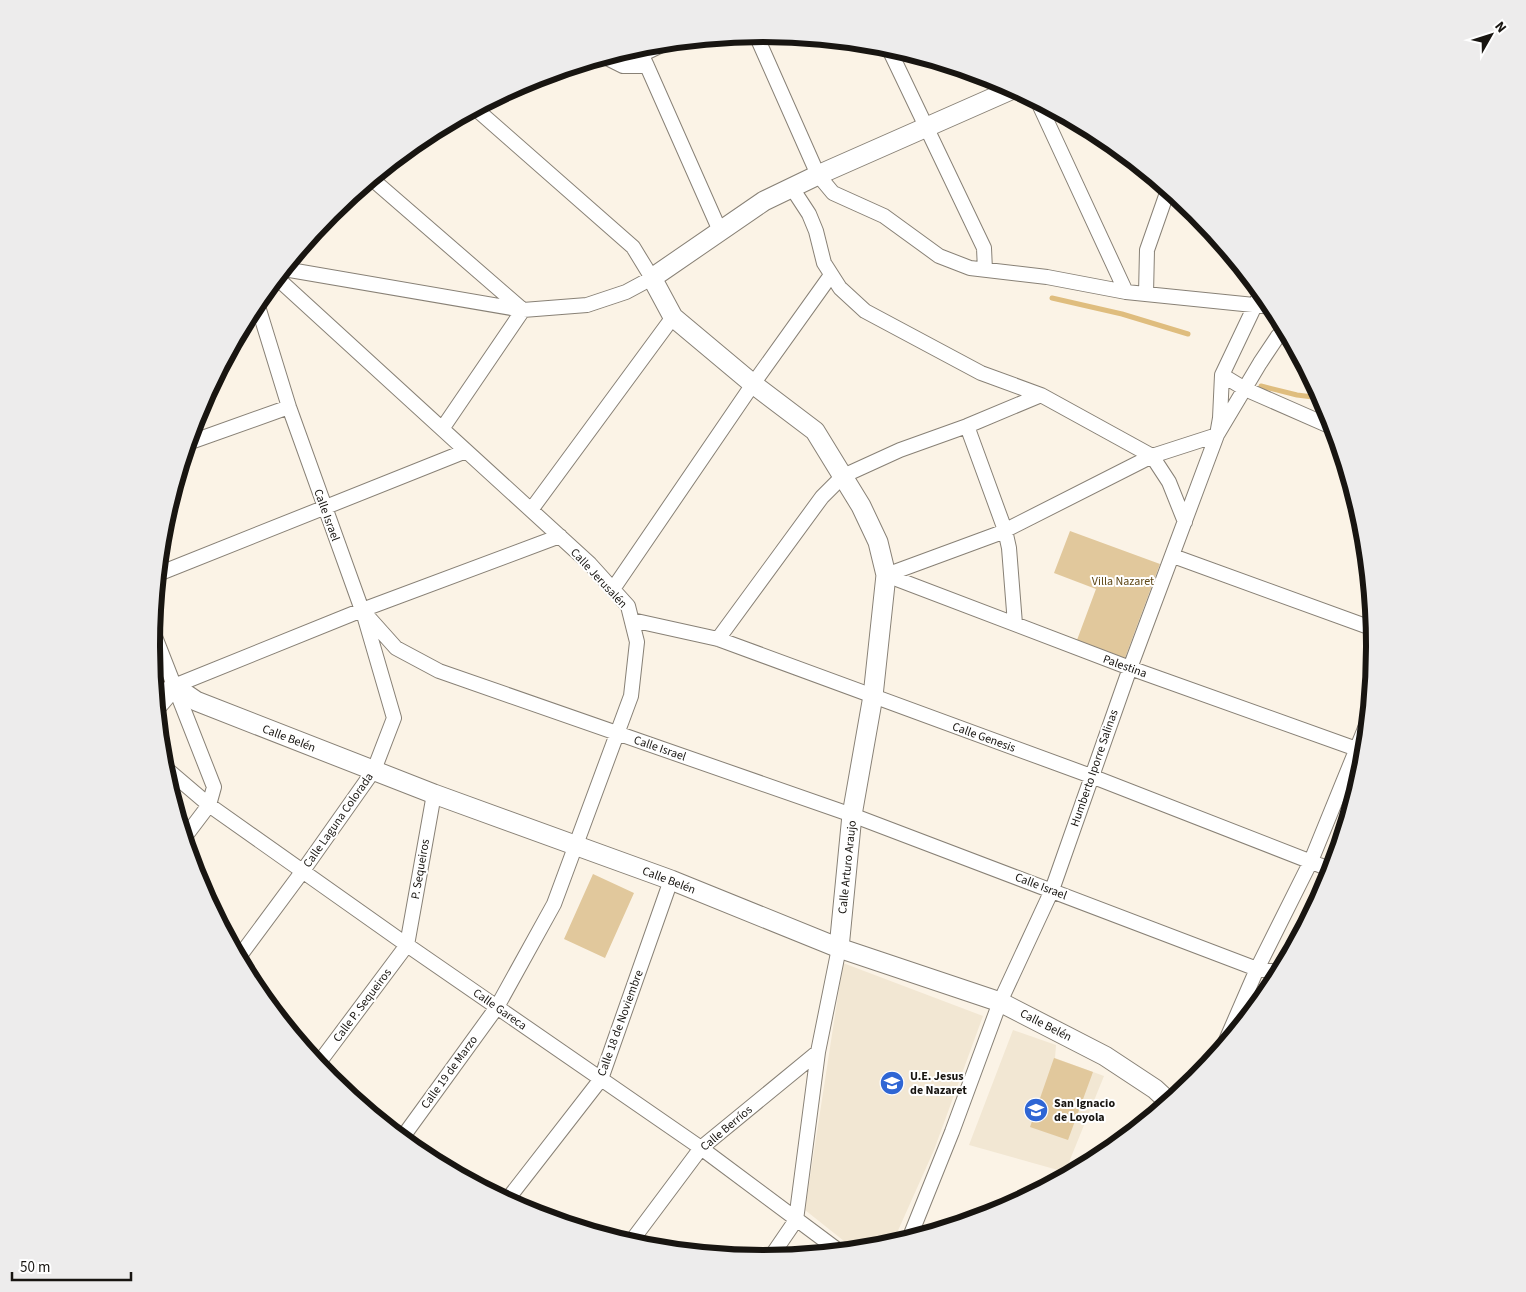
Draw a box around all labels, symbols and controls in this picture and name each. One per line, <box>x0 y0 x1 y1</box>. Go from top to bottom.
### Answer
north arrow <box>1466 10 1516 60</box>
text: N <box>1490 18 1511 37</box>
street label: Calle Israel <box>309 487 344 544</box>
street label: Calle Jerusalén <box>566 545 631 612</box>
park label: Villa Nazaret <box>1092 573 1154 590</box>
street label: Palestina <box>1100 651 1149 682</box>
street label: Humberto Iporre Salinas <box>1066 707 1123 829</box>
street label: Calle Genesis <box>950 718 1018 757</box>
street label: Calle Belén <box>260 721 318 756</box>
street label: Calle Israel <box>631 732 688 765</box>
street label: Calle Laguna Colorada <box>299 769 378 871</box>
street label: Calle Arturo Araujo <box>834 819 861 915</box>
street label: P. Sequeiros <box>407 838 434 901</box>
street label: Calle Belén <box>640 863 698 898</box>
street label: Calle Israel <box>1012 869 1069 904</box>
street label: Calle P. Sequeiros <box>329 965 396 1046</box>
street label: Calle 18 de Noviembre <box>593 968 648 1079</box>
street label: Calle Gareca <box>469 985 530 1034</box>
street label: Calle Belén <box>1017 1005 1075 1046</box>
street label: Calle 19 de Marzo <box>417 1032 482 1113</box>
place label: U.E. Jesus de Nazaret <box>910 1068 967 1099</box>
school or university icon: U.E. Jesus de Nazaret <box>879 1070 905 1096</box>
place label: San Ignacio de Loyola <box>1054 1095 1115 1126</box>
school or university icon: San Ignacio de Loyola <box>1023 1097 1049 1123</box>
street label: Calle Berríos <box>697 1102 756 1155</box>
scale bar <box>12 1250 131 1282</box>
text: 50 m <box>20 1257 50 1278</box>

